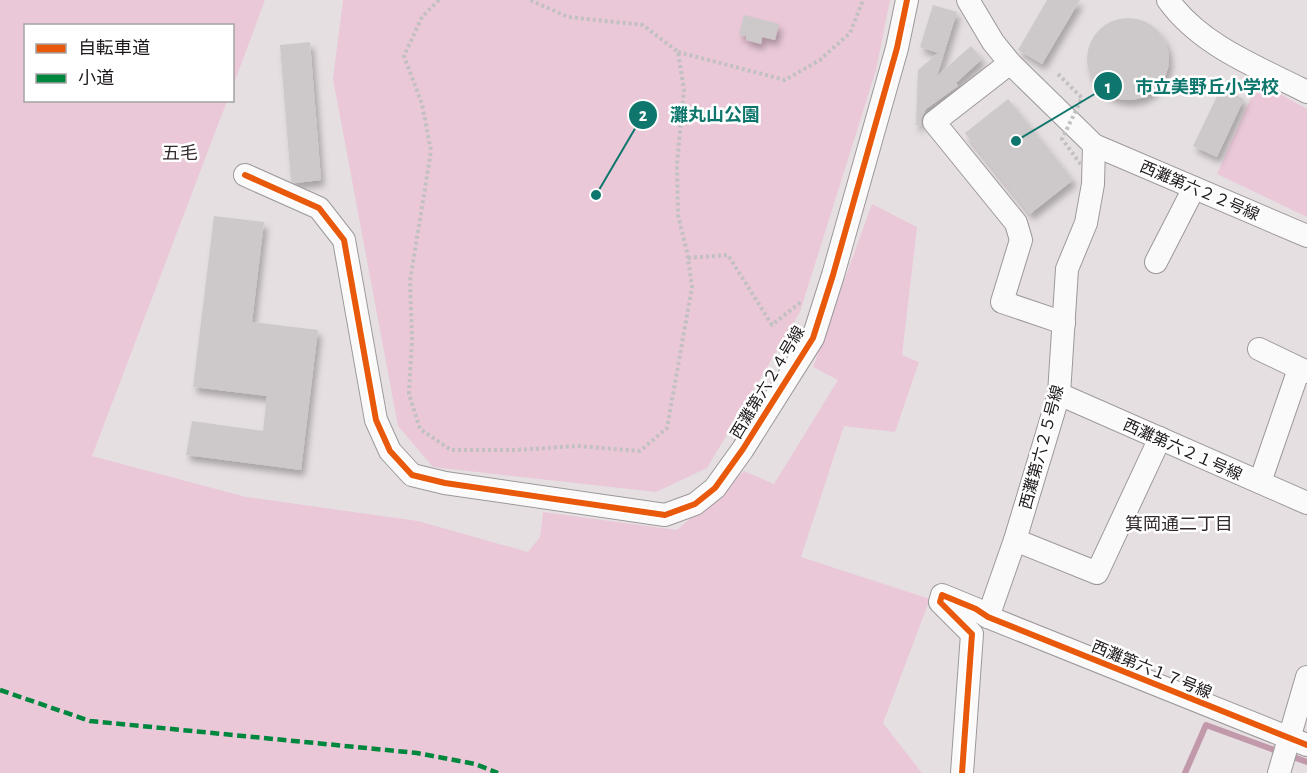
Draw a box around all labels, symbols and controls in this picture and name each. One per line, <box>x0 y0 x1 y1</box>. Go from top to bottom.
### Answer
legend <box>24 24 234 102</box>
text: 自転車道 <box>78 38 150 58</box>
text: 小道 <box>78 68 114 88</box>
callout: 市立美野丘小学校 <box>1093 68 1291 104</box>
text: 市立美野丘小学校 <box>1135 77 1279 97</box>
text: 1 <box>1105 79 1111 97</box>
callout: 灘丸山公園 <box>628 97 772 133</box>
text: 灘丸山公園 <box>670 105 760 125</box>
text: 2 <box>639 107 648 125</box>
district label: 五毛 <box>162 143 198 163</box>
street label: 西灘第六２２号線 <box>1138 158 1262 223</box>
street label: 西灘第六２４号線 <box>727 323 808 442</box>
street label: 西灘第六２５号線 <box>1017 383 1066 511</box>
street label: 西灘第六２１号線 <box>1121 416 1245 483</box>
district label: 箕岡通二丁目 <box>1125 515 1233 534</box>
street label: 西灘第六１７号線 <box>1089 638 1214 701</box>

